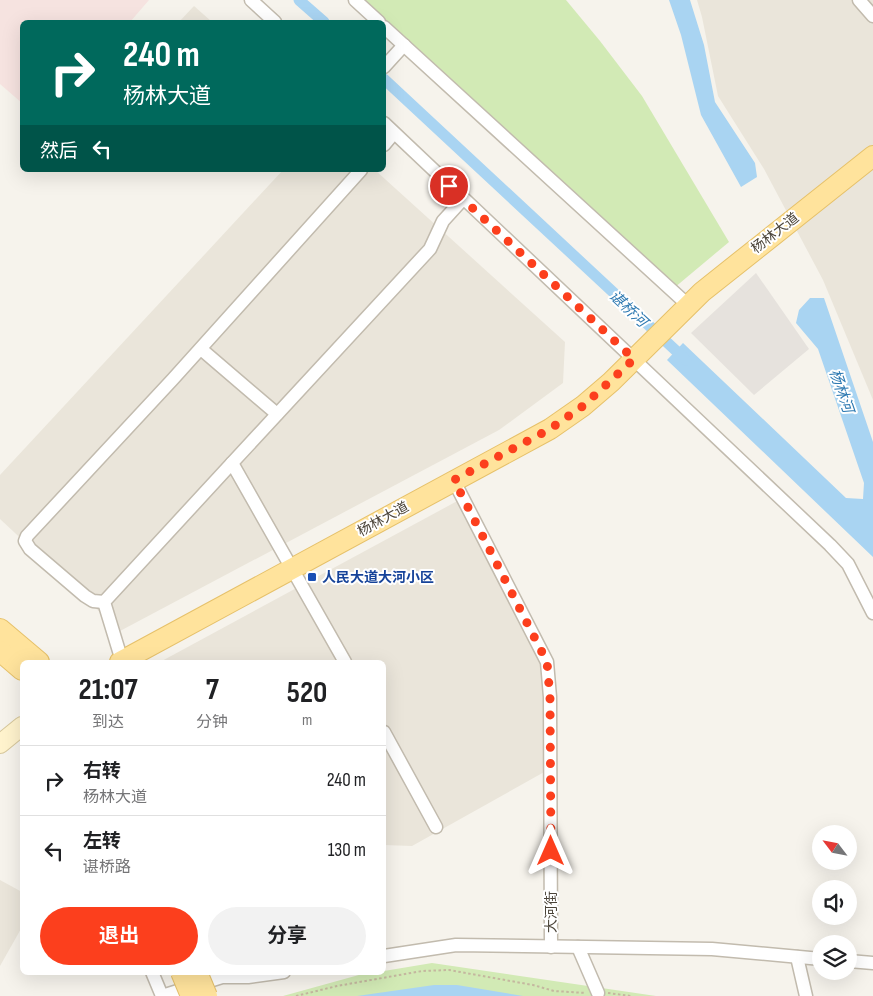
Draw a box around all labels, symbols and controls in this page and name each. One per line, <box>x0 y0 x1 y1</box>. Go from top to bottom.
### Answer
text: 240 m <box>123 34 200 77</box>
icon: right <box>40 40 105 105</box>
text: 杨林大道 <box>123 83 211 110</box>
icon: left <box>88 135 116 163</box>
text: 然后 <box>40 140 78 163</box>
pin <box>428 165 470 207</box>
icon: arrive <box>435 172 463 200</box>
street label: 杨林大道 <box>748 209 802 257</box>
water label: 谌桥河 <box>605 287 653 333</box>
water label: 杨林河 <box>825 367 858 418</box>
street label: 杨林大道 <box>354 498 412 540</box>
place label: 人民大道大河小区 <box>322 569 434 586</box>
marker: 人民大道大河小区 <box>306 571 318 583</box>
text: 21:07 <box>79 672 138 708</box>
text: 7 <box>206 672 219 708</box>
text: 520 <box>287 675 327 711</box>
text: m <box>302 711 312 730</box>
text: 到达 <box>92 713 124 732</box>
text: 分钟 <box>196 713 228 732</box>
text: 右转 <box>83 760 121 783</box>
icon: right <box>40 767 68 795</box>
text: 240 m <box>327 769 366 792</box>
text: 杨林大道 <box>83 788 147 807</box>
position arrow <box>524 824 576 876</box>
north arrow <box>812 825 858 870</box>
map controls <box>812 825 857 980</box>
text: 左转 <box>83 830 121 853</box>
icon: left <box>40 837 68 865</box>
text: 130 m <box>328 839 366 862</box>
text: 谌桥路 <box>83 858 131 877</box>
button: sound <box>812 880 857 925</box>
street label: 大河街 <box>543 891 560 933</box>
button: 退出 <box>40 907 198 965</box>
button: 分享 <box>208 907 366 965</box>
button: layers <box>812 935 857 980</box>

